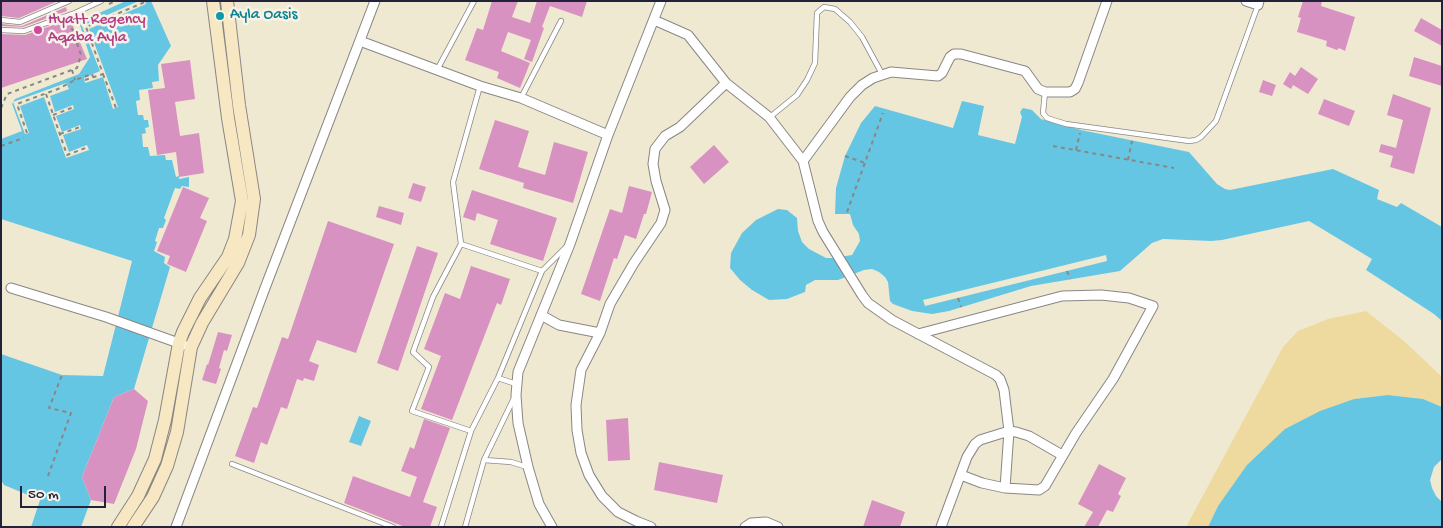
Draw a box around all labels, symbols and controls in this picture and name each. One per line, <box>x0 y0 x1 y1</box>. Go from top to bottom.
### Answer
place label: Ayla Oasis <box>230 6 297 26</box>
marker: Ayla Oasis <box>214 10 226 22</box>
place label: Hyatt Regency Aqaba Ayla <box>48 11 146 49</box>
marker: Hyatt Regency Aqaba Ayla <box>32 24 44 36</box>
scale bar <box>22 476 109 508</box>
text: 50 m <box>28 486 59 504</box>

